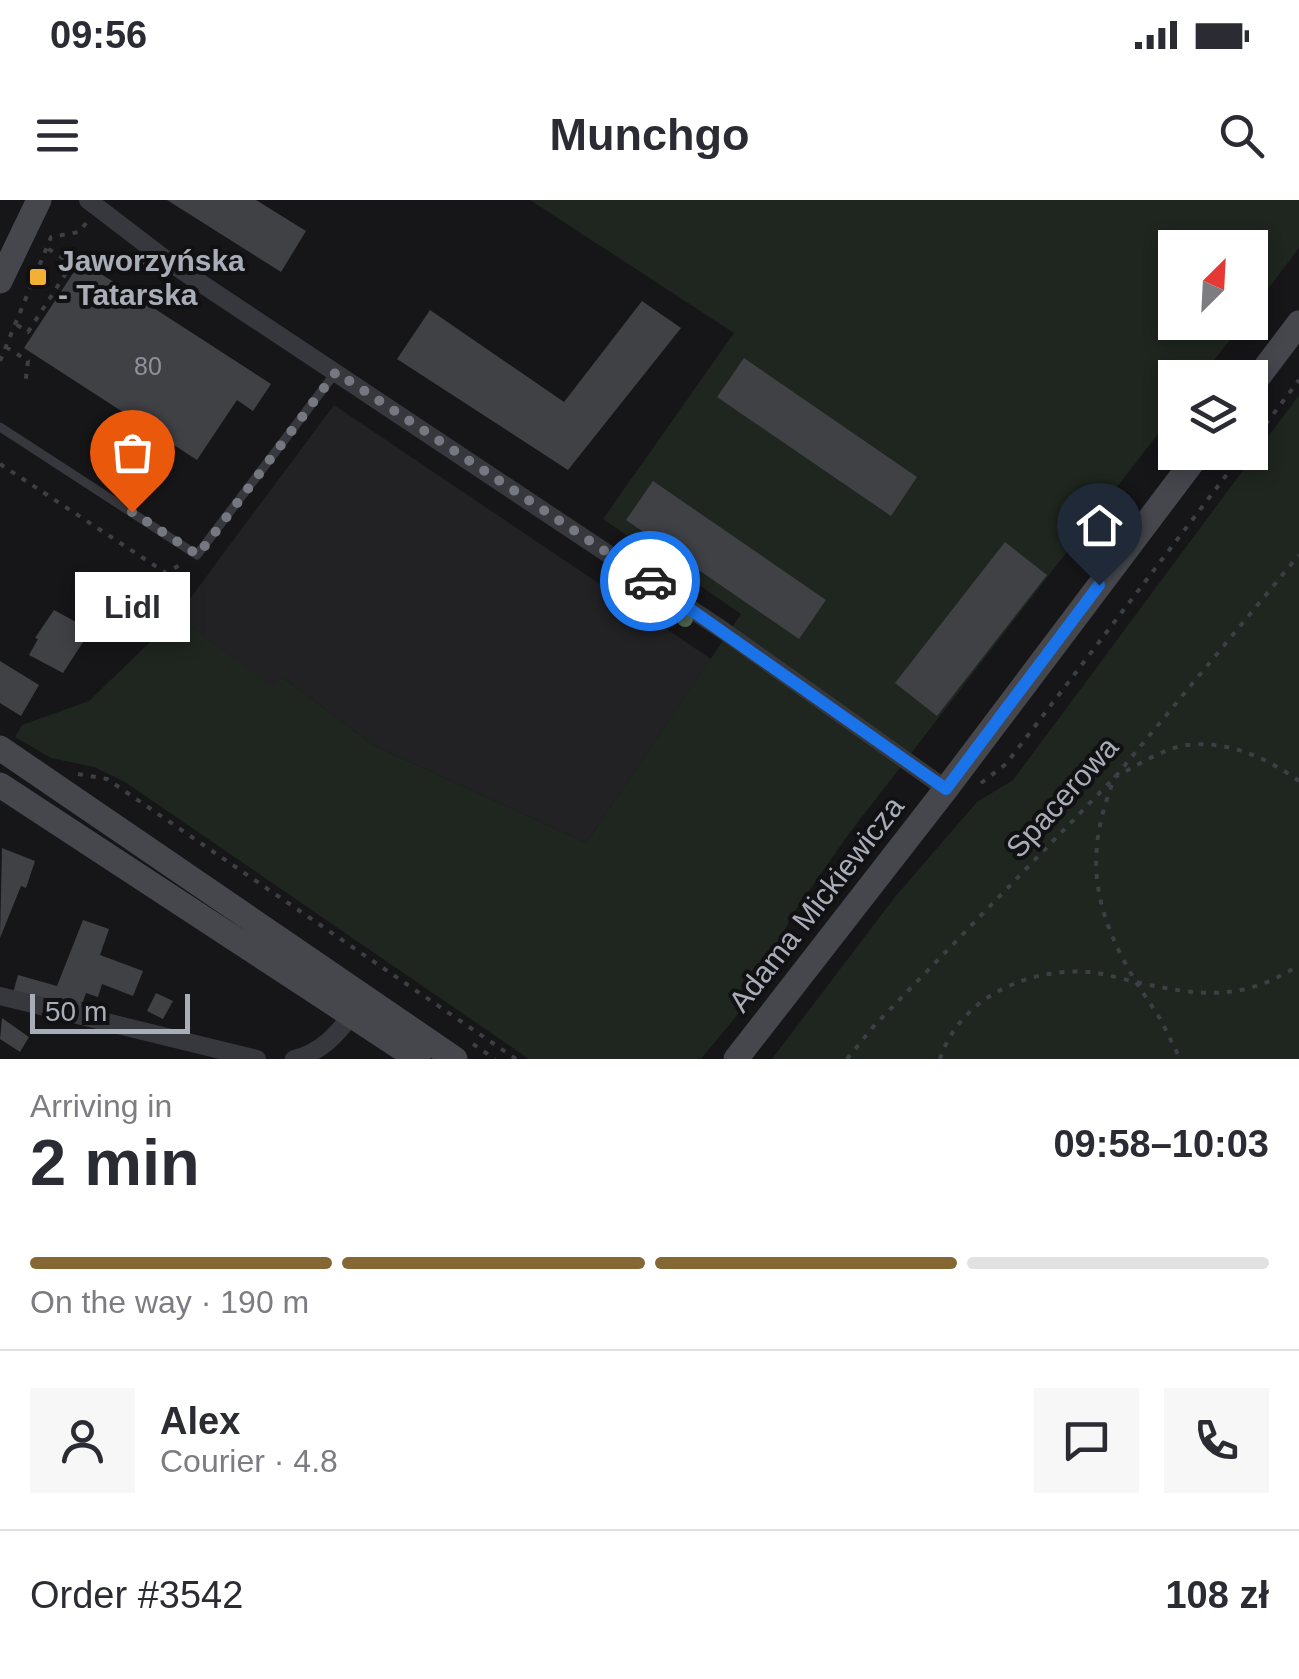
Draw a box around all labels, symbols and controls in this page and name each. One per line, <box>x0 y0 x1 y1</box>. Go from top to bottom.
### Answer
text: 09:56 <box>50 14 147 56</box>
icon: menu <box>30 108 85 163</box>
icon: search <box>1214 108 1269 163</box>
text: Munchgo <box>550 109 749 160</box>
north arrow <box>1158 230 1268 340</box>
map controls <box>1158 230 1268 470</box>
place label: Jaworzyńska - Tatarska <box>58 244 245 311</box>
marker: Jaworzyńska - Tatarska <box>27 266 49 288</box>
house number: 80 <box>134 352 162 380</box>
button: layers <box>1158 360 1268 470</box>
pin <box>90 410 175 513</box>
icon: bag <box>105 425 160 480</box>
pin <box>1057 483 1142 586</box>
icon: home <box>1072 498 1127 553</box>
courier <box>600 531 700 631</box>
icon: car <box>623 554 678 609</box>
callout: Lidl <box>74 572 190 642</box>
text: Lidl <box>104 589 161 625</box>
street label: Spacerowa <box>1000 730 1125 864</box>
street label: Adama Mickiewicza <box>722 790 910 1018</box>
scale bar <box>30 989 190 1034</box>
text: 50 m <box>45 996 107 1027</box>
text: Arriving in <box>30 1088 172 1124</box>
text: 09:58–10:03 <box>1053 1123 1269 1165</box>
text: 2 min <box>30 1126 200 1199</box>
text: On the way · 190 m <box>30 1284 309 1320</box>
button: person <box>30 1388 135 1493</box>
button: chat <box>1034 1388 1139 1493</box>
button: phone <box>1164 1388 1269 1493</box>
text: Alex <box>160 1400 240 1442</box>
text: Courier · 4.8 <box>160 1443 338 1479</box>
text: Order #3542 <box>30 1574 243 1616</box>
text: 108 zł <box>1165 1574 1269 1616</box>

